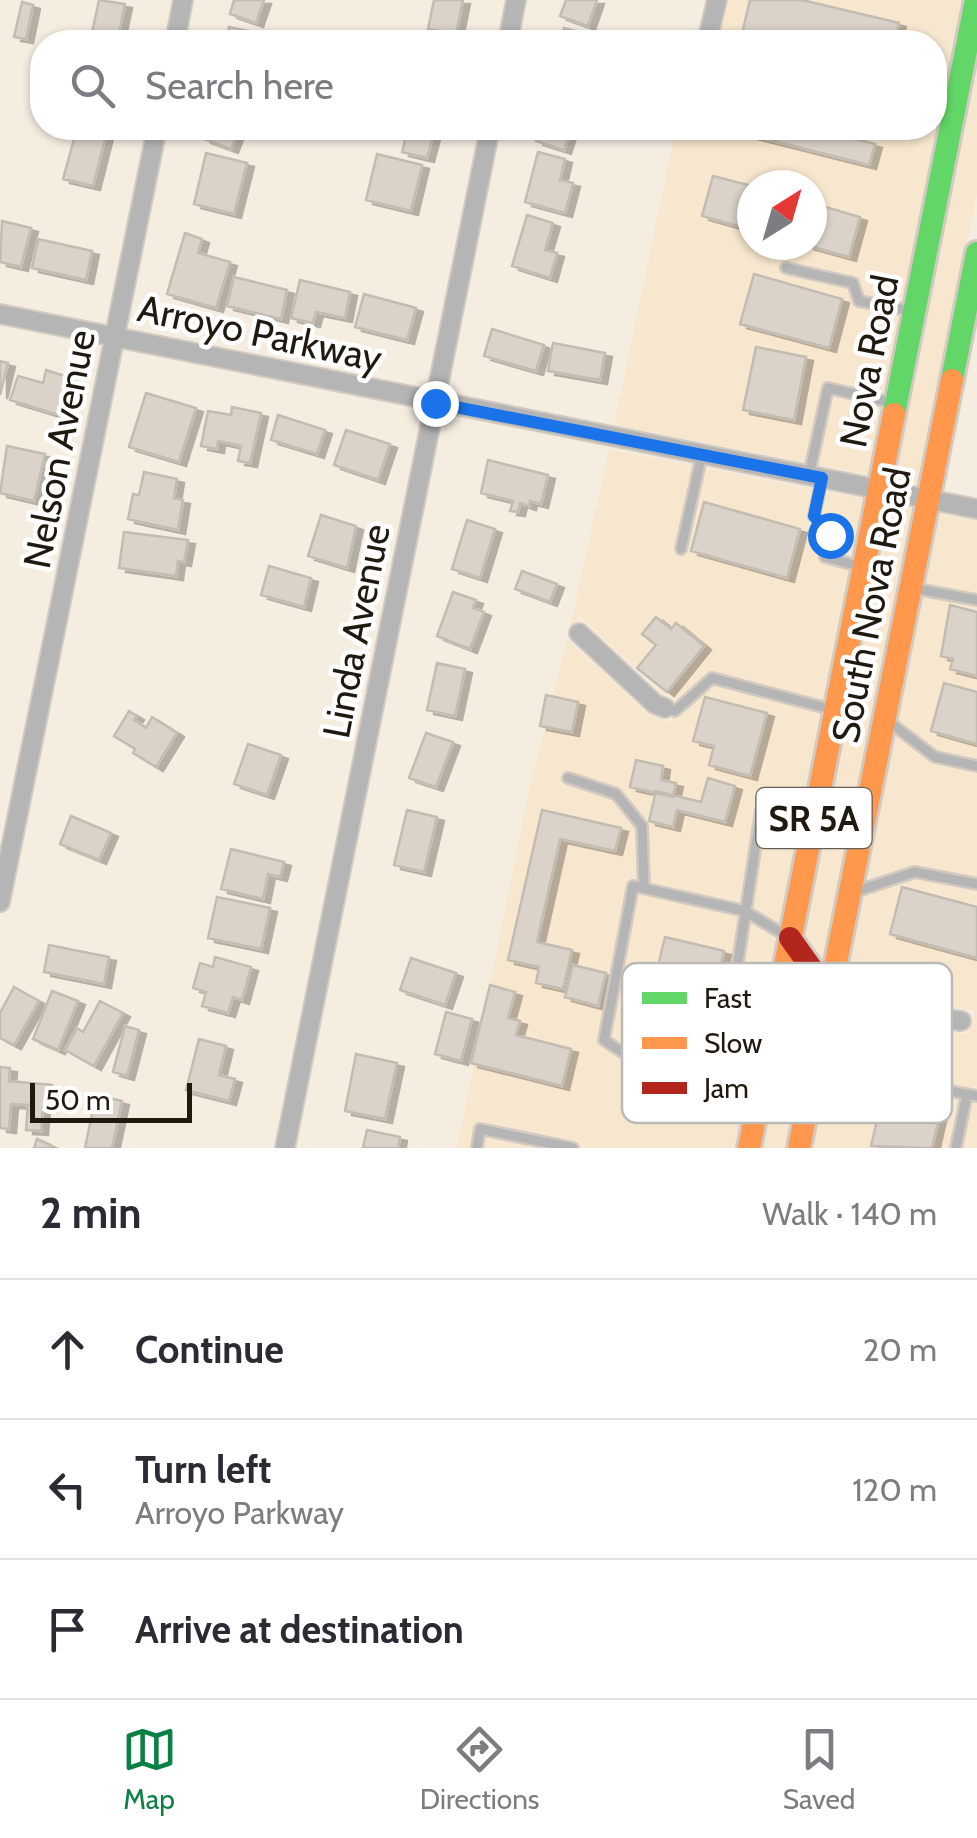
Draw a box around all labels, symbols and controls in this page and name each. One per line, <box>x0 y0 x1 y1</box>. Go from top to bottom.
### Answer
search box <box>30 30 947 140</box>
icon: search <box>65 58 120 113</box>
text: Search here <box>145 62 334 109</box>
north arrow <box>737 170 827 260</box>
street label: Nova Road <box>829 271 909 451</box>
street label: Arroyo Parkway <box>134 284 386 382</box>
street label: Nelson Avenue <box>13 326 105 572</box>
route end <box>413 381 459 427</box>
street label: South Nova Road <box>821 463 921 747</box>
route start <box>808 513 854 559</box>
street label: Linda Avenue <box>312 520 400 742</box>
road number: SR 5A <box>756 788 872 848</box>
legend <box>622 963 952 1123</box>
text: Fast <box>704 981 752 1015</box>
text: Slow <box>704 1026 762 1060</box>
text: Jam <box>703 1071 749 1105</box>
scale bar <box>30 1078 192 1122</box>
text: 50 m <box>45 1083 111 1117</box>
text: 2 min <box>40 1187 141 1239</box>
text: Walk · 140 m <box>762 1194 937 1233</box>
icon: ahead <box>40 1322 95 1377</box>
text: Continue <box>135 1326 284 1373</box>
text: 20 m <box>863 1330 937 1369</box>
text: Turn left <box>135 1446 271 1493</box>
icon: left <box>40 1462 95 1517</box>
text: 120 m <box>852 1470 937 1509</box>
text: Arroyo Parkway <box>135 1493 344 1532</box>
icon: arrive <box>40 1602 95 1657</box>
text: Arrive at destination <box>135 1606 464 1653</box>
tab: Map <box>122 1722 177 1816</box>
tab: Directions <box>420 1722 539 1816</box>
tab: Saved <box>783 1722 855 1816</box>

